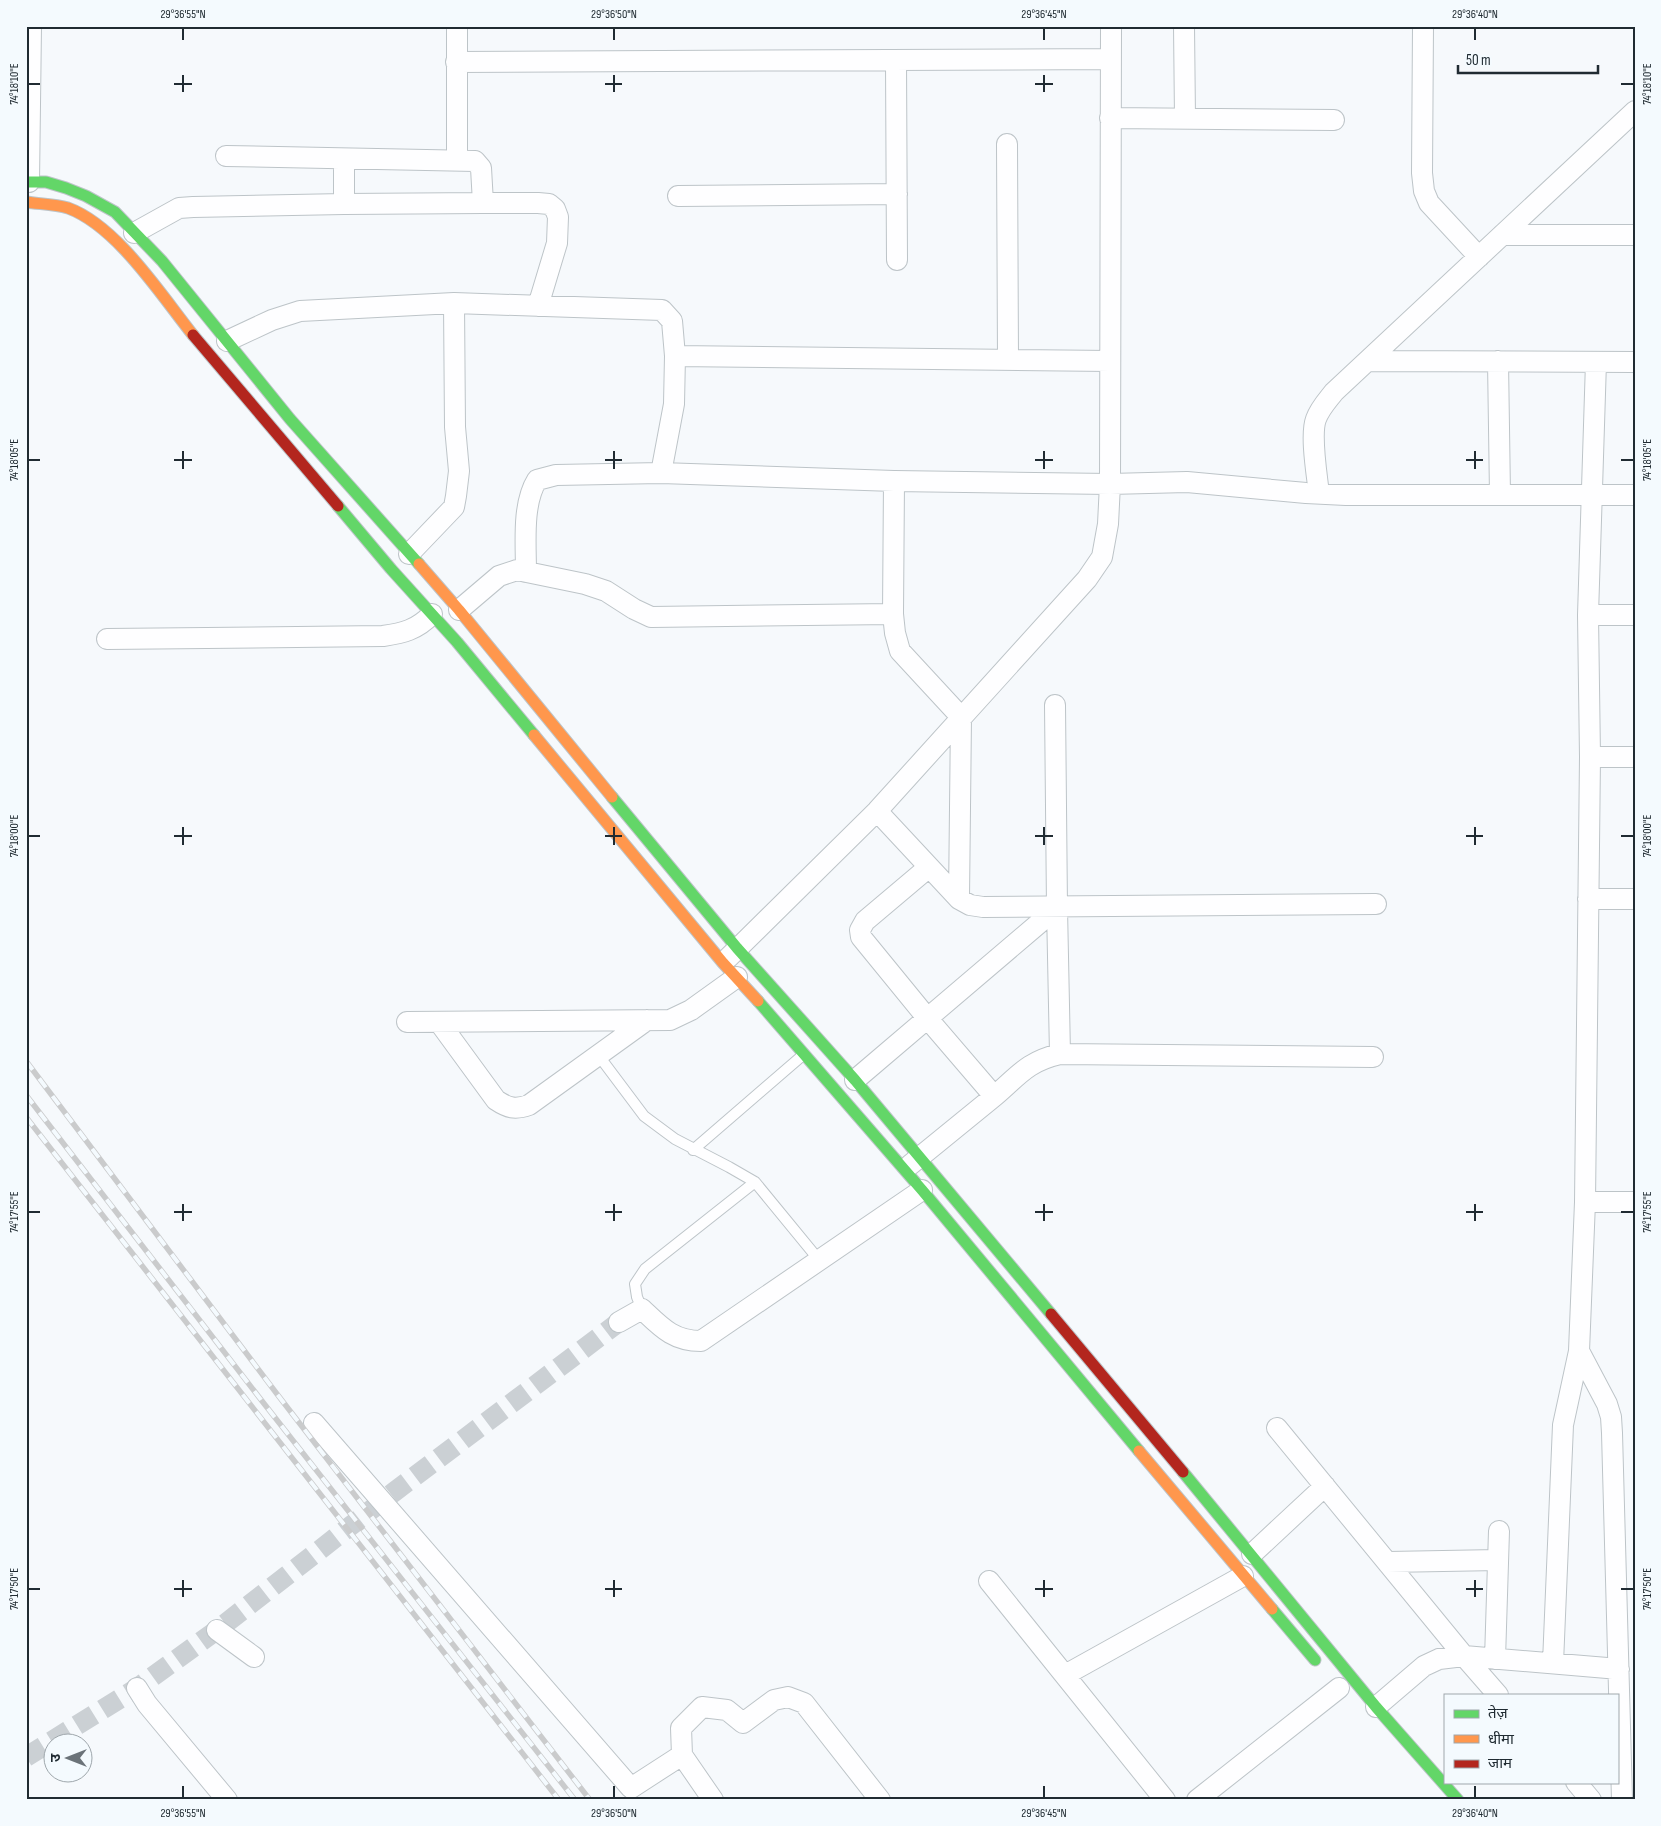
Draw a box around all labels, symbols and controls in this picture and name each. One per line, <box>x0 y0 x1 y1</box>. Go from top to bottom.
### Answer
text: 29°36'55"N <box>160 7 206 22</box>
text: 29°36'50"N <box>591 7 637 22</box>
text: 29°36'45"N <box>1021 7 1067 22</box>
text: 29°36'40"N <box>1452 7 1498 22</box>
scale bar <box>1458 42 1598 74</box>
text: 50 m <box>1466 51 1491 70</box>
text: 74°18'10"E <box>7 63 22 105</box>
text: 74°18'10"E <box>1640 63 1655 105</box>
text: 74°18'05"E <box>7 439 22 481</box>
text: 74°18'05"E <box>1640 439 1655 481</box>
text: 74°18'00"E <box>7 815 22 857</box>
text: 74°18'00"E <box>1640 815 1655 857</box>
text: 74°17'55"E <box>7 1191 22 1233</box>
text: 74°17'55"E <box>1640 1191 1655 1233</box>
text: 74°17'50"E <box>7 1568 22 1610</box>
text: 74°17'50"E <box>1640 1568 1655 1610</box>
legend <box>1444 1694 1618 1784</box>
text: तेज़ <box>1488 1704 1509 1723</box>
text: धीमा <box>1488 1730 1515 1749</box>
north arrow <box>42 1734 92 1784</box>
text: उ <box>47 1753 64 1762</box>
text: जाम <box>1488 1754 1513 1773</box>
text: 29°36'55"N <box>160 1806 206 1821</box>
text: 29°36'50"N <box>591 1806 637 1821</box>
text: 29°36'45"N <box>1021 1806 1067 1821</box>
text: 29°36'40"N <box>1452 1806 1498 1821</box>

